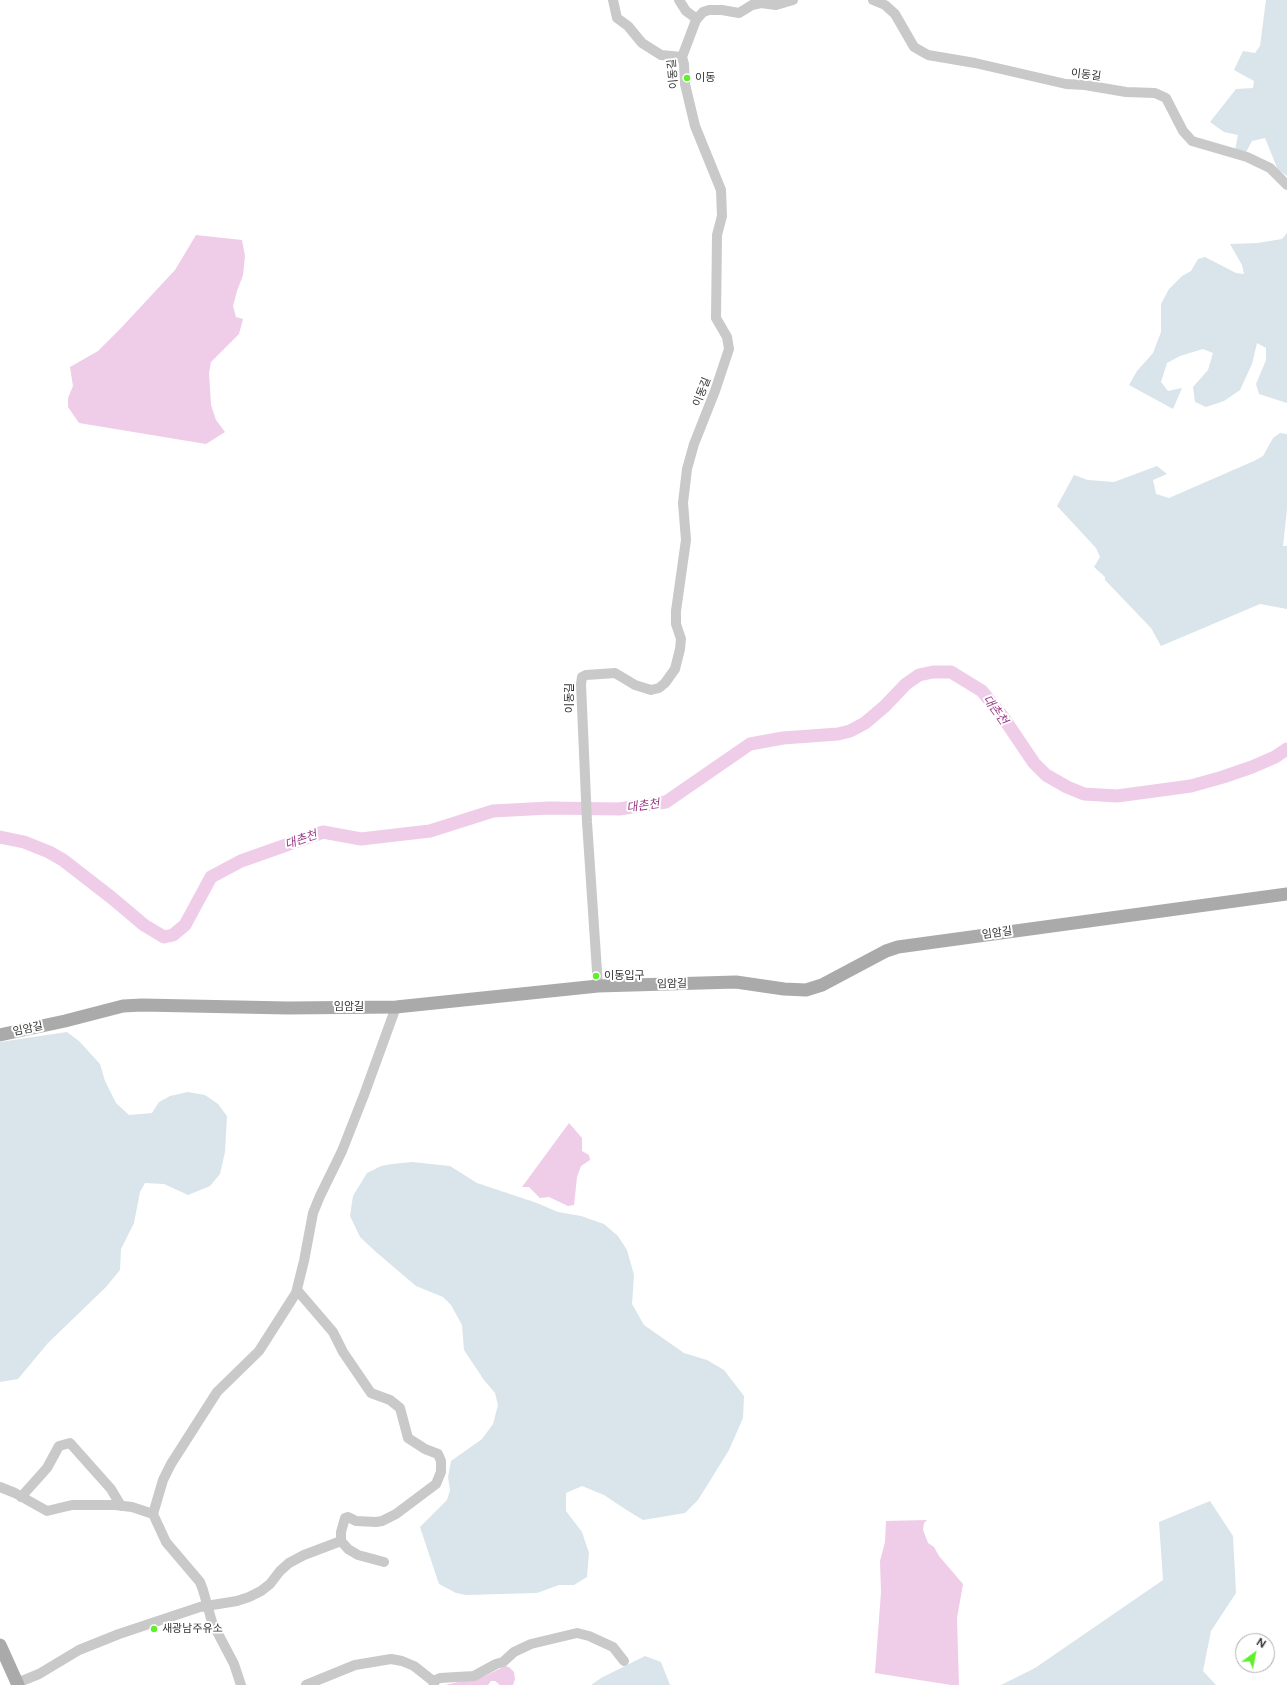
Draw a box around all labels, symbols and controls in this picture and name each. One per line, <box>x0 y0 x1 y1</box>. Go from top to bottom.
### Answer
street label: 이동길 <box>665 58 681 90</box>
street label: 이동길 <box>1070 67 1102 83</box>
place label: 이동 <box>695 71 715 85</box>
marker: 이동 <box>682 73 692 83</box>
street label: 이동길 <box>690 375 714 409</box>
street label: 이동길 <box>563 683 577 713</box>
water label: 대촌천 <box>979 692 1011 728</box>
water label: 대촌천 <box>626 797 660 815</box>
water label: 대촌천 <box>283 828 319 852</box>
street label: 임암길 <box>981 924 1013 942</box>
place label: 이동입구 <box>604 969 644 983</box>
marker: 이동입구 <box>591 971 601 981</box>
street label: 임암길 <box>657 977 687 991</box>
street label: 임암길 <box>334 1000 364 1014</box>
street label: 임암길 <box>12 1019 44 1039</box>
place label: 새광남주유소 <box>162 1622 223 1636</box>
marker: 새광남주유소 <box>149 1624 159 1634</box>
north arrow <box>1235 1633 1275 1673</box>
text: N <box>1254 1635 1268 1651</box>

